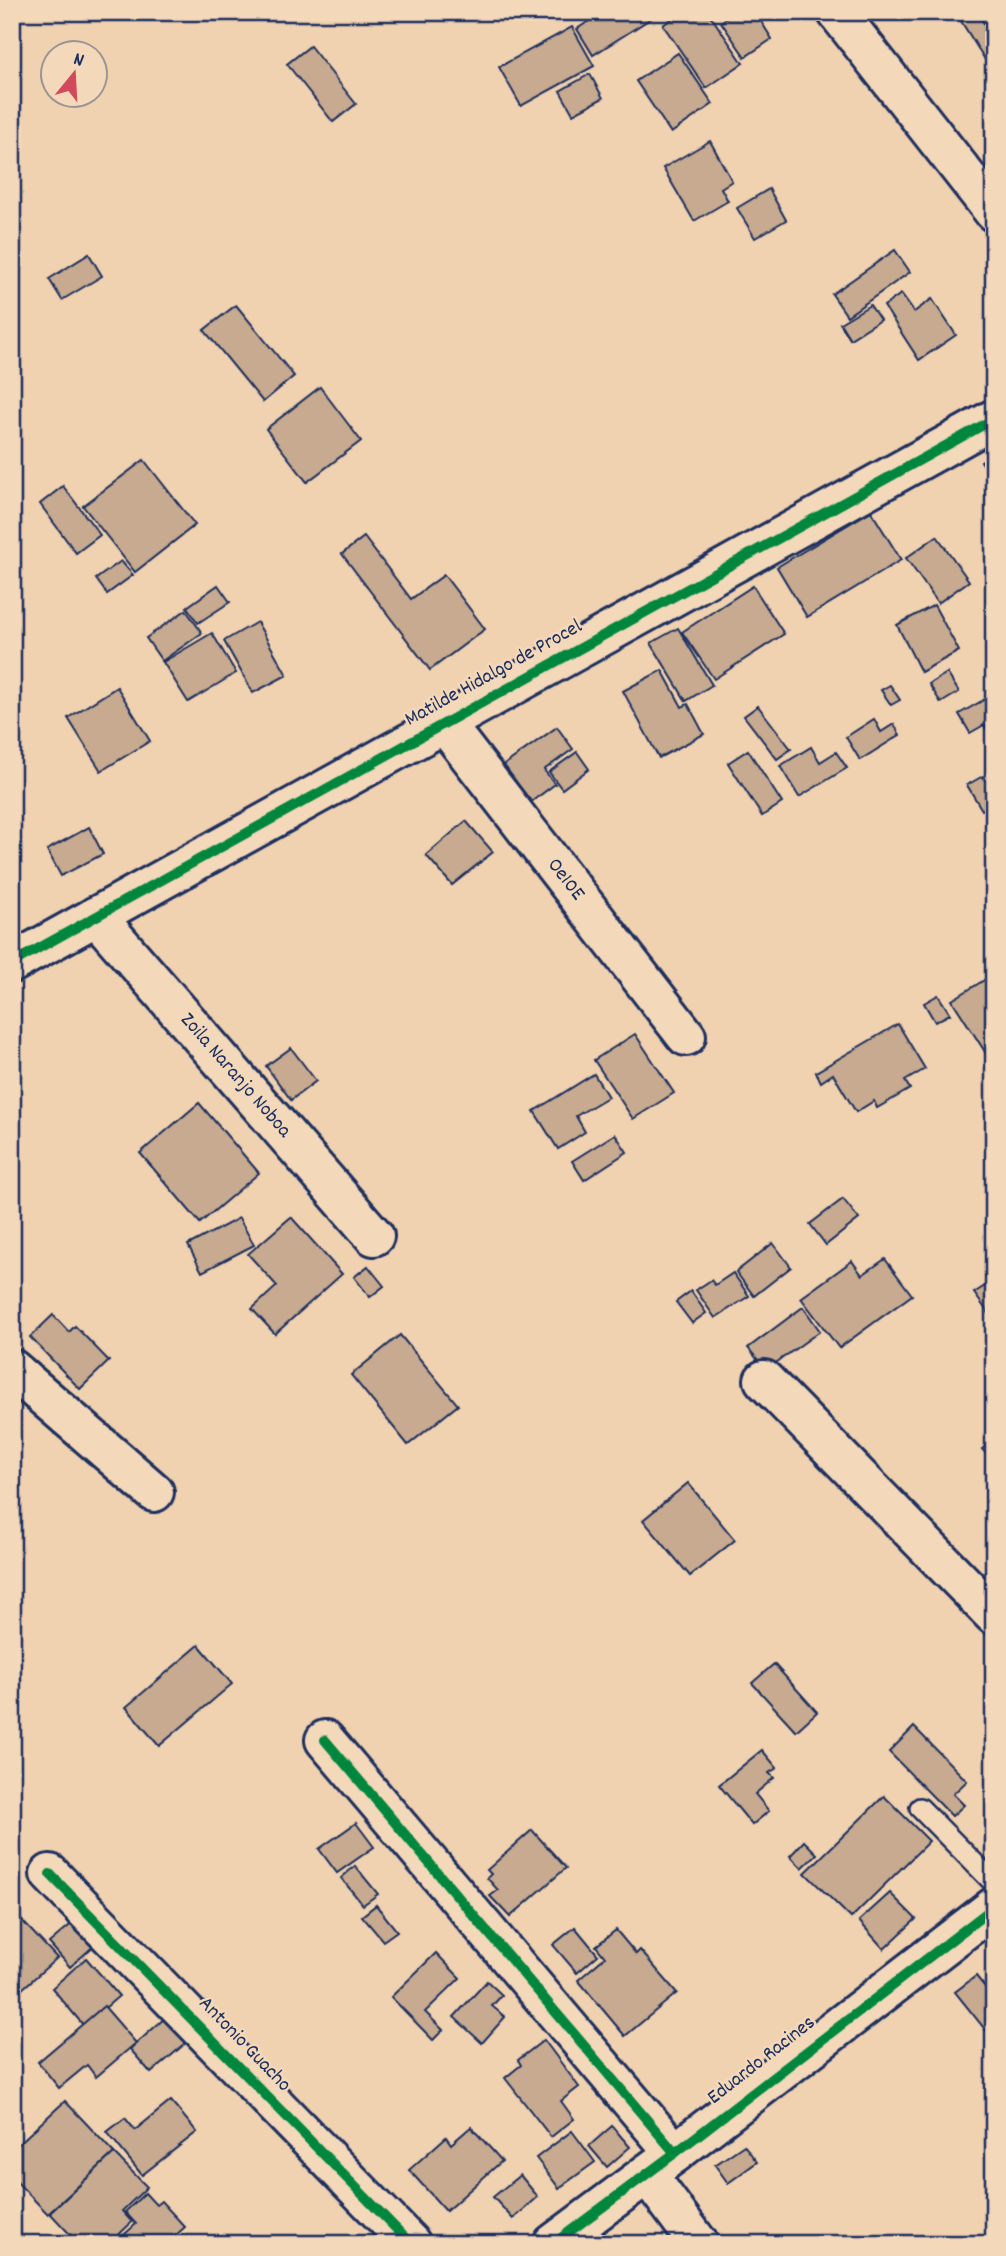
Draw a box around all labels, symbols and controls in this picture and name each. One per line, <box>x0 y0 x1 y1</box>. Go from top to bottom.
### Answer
north arrow <box>38 38 108 108</box>
text: N <box>70 47 87 75</box>
street label: Matilde Hidalgo de Procel <box>400 613 588 735</box>
street label: Oe10E <box>539 852 592 908</box>
street label: Zoila Naranjo Noboa <box>172 1007 299 1146</box>
street label: Antonio Guacho <box>191 1990 297 2100</box>
street label: Eduardo Racines <box>701 2009 823 2113</box>

